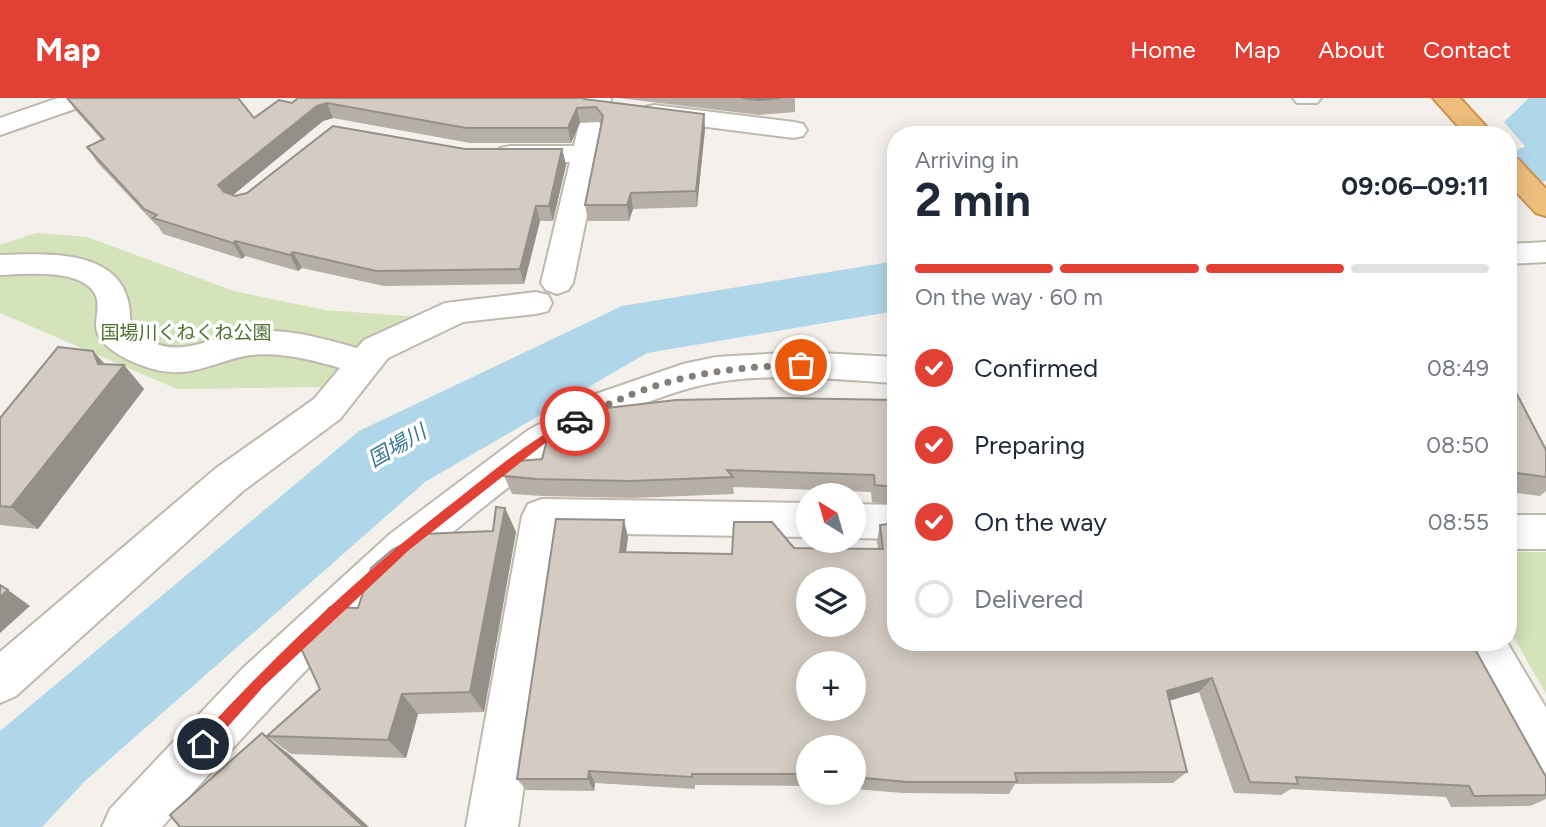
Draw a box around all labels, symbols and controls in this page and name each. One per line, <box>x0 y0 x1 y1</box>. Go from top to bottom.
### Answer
text: Map <box>35 30 101 69</box>
text: Home <box>1130 35 1196 64</box>
text: Map <box>1234 35 1280 64</box>
text: About <box>1318 35 1385 64</box>
text: Contact <box>1423 35 1511 64</box>
text: Arriving in <box>915 146 1019 174</box>
text: 09:06–09:11 <box>1341 170 1489 202</box>
text: 2 min <box>915 172 1031 228</box>
text: On the way · 60 m <box>915 283 1103 311</box>
park label: 国場川くねくね公園 <box>100 321 272 344</box>
pin <box>771 335 831 395</box>
icon: bag <box>782 346 820 384</box>
icon: check <box>915 349 953 387</box>
text: Confirmed <box>974 352 1098 384</box>
text: 08:49 <box>1427 354 1489 382</box>
courier <box>540 386 610 456</box>
icon: car <box>556 402 594 440</box>
water label: 国場川 <box>363 418 432 472</box>
icon: check <box>915 426 953 464</box>
text: Preparing <box>974 429 1085 461</box>
text: 08:50 <box>1426 431 1489 459</box>
north arrow <box>796 483 866 553</box>
map controls <box>796 483 866 805</box>
icon: check <box>915 503 953 541</box>
text: On the way <box>974 506 1107 538</box>
text: 08:55 <box>1428 508 1489 536</box>
button: layers <box>796 567 866 637</box>
text: Delivered <box>974 583 1083 615</box>
button: + <box>796 651 866 721</box>
pin <box>173 714 233 774</box>
icon: home <box>184 725 222 763</box>
button: − <box>796 735 866 805</box>

